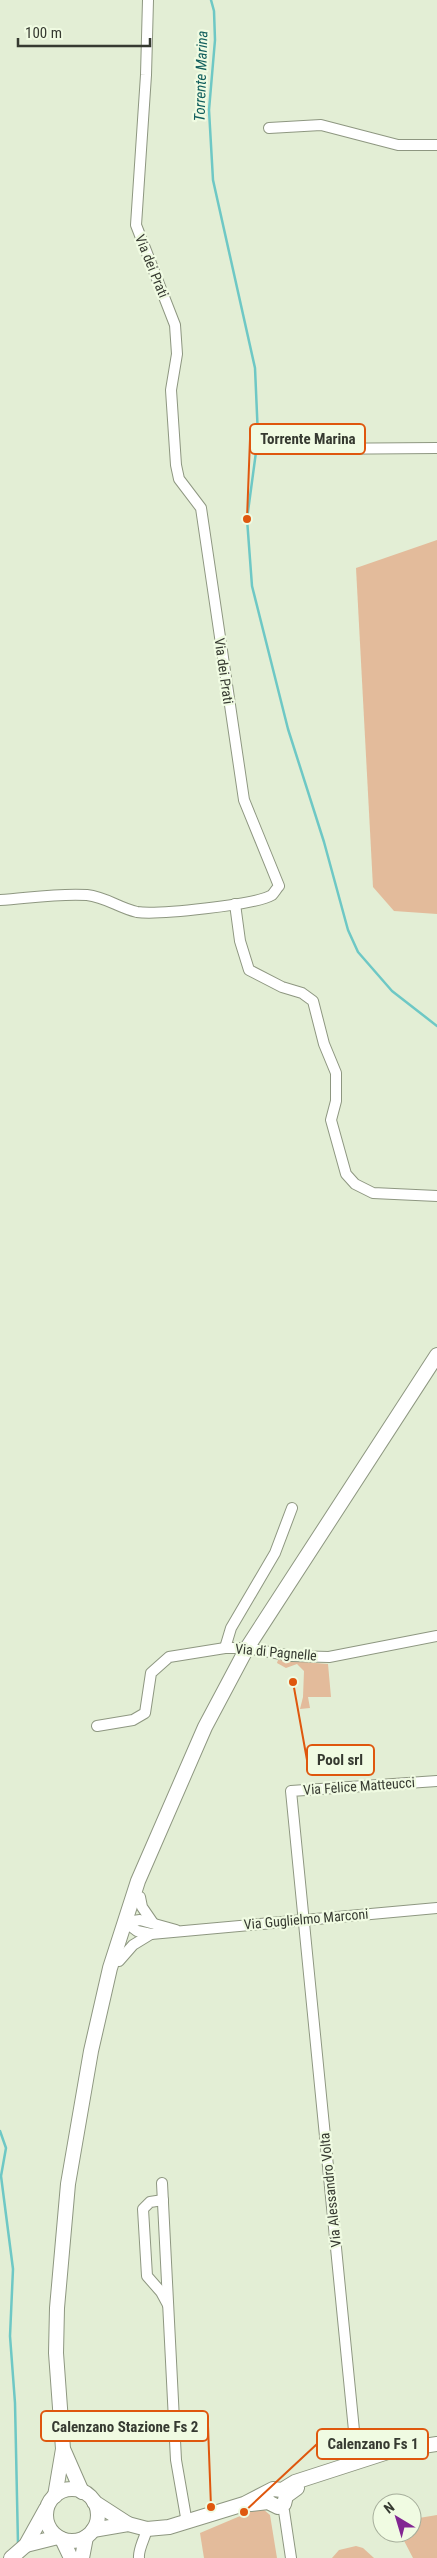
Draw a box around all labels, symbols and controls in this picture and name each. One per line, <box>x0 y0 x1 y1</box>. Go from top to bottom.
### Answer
scale bar <box>18 15 150 47</box>
text: 100 m <box>25 24 62 42</box>
water label: Torrente Marina <box>190 30 212 122</box>
street label: Via dei Prati <box>132 232 172 300</box>
callout: Torrente Marina <box>250 424 365 454</box>
text: Torrente Marina <box>260 430 356 448</box>
street label: Via dei Prati <box>211 637 237 705</box>
street label: Via di Pagnelle <box>234 1640 318 1664</box>
callout: Pool srl <box>307 1745 374 1775</box>
text: Pool srl <box>317 1751 363 1769</box>
street label: Via Felice Matteucci <box>303 1774 415 1798</box>
street label: Via Guglielmo Marconi <box>243 1906 369 1932</box>
street label: Via Alessandro Volta <box>316 2132 344 2248</box>
callout: Calenzano Stazione Fs 2 <box>41 2411 208 2441</box>
text: Calenzano Stazione Fs 2 <box>52 2418 198 2436</box>
callout: Calenzano Fs 1 <box>317 2429 428 2459</box>
text: Calenzano Fs 1 <box>327 2435 419 2453</box>
north arrow <box>372 2493 422 2543</box>
text: N <box>381 2499 397 2517</box>

